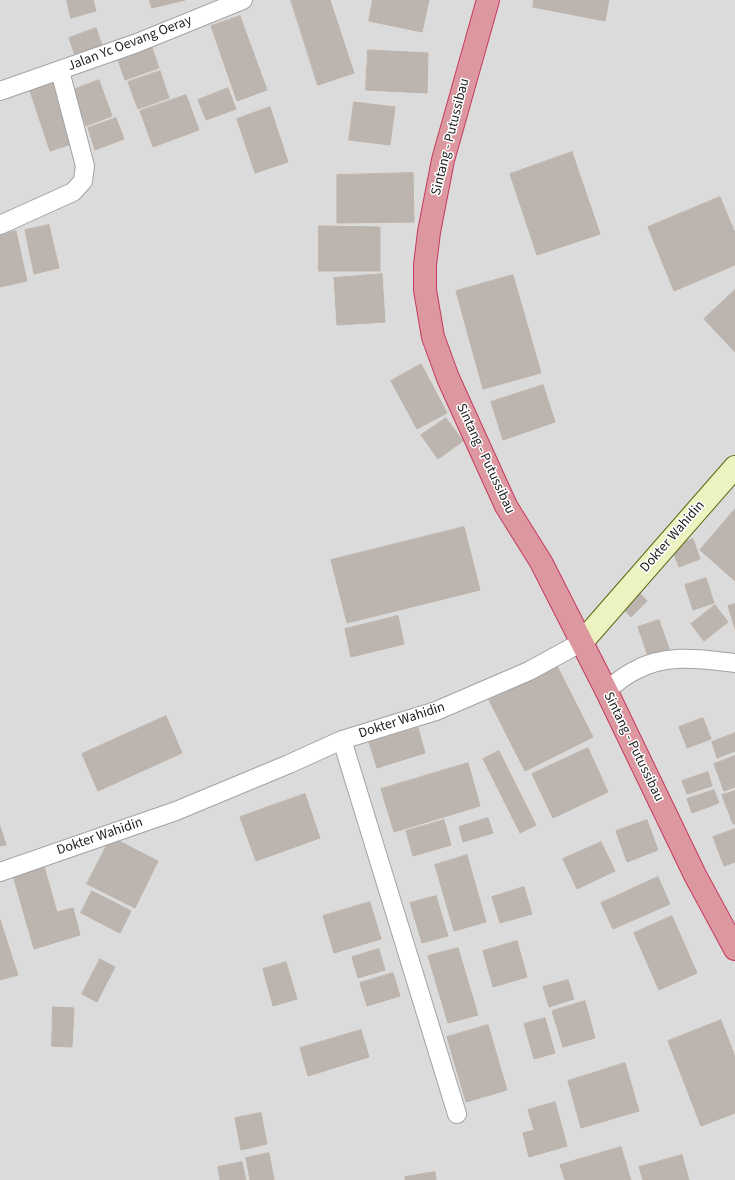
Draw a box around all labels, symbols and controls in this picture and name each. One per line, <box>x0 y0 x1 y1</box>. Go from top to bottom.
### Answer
street label: Jalan Yc Oevang Oeray <box>66 13 194 75</box>
street label: Sintang - Putussibau <box>428 77 474 197</box>
street label: Sintang - Putussibau <box>452 401 518 517</box>
street label: Dokter Wahidin <box>637 498 709 576</box>
street label: Sintang - Putussibau <box>599 689 667 805</box>
street label: Dokter Wahidin <box>357 699 447 743</box>
street label: Dokter Wahidin <box>55 814 145 860</box>

